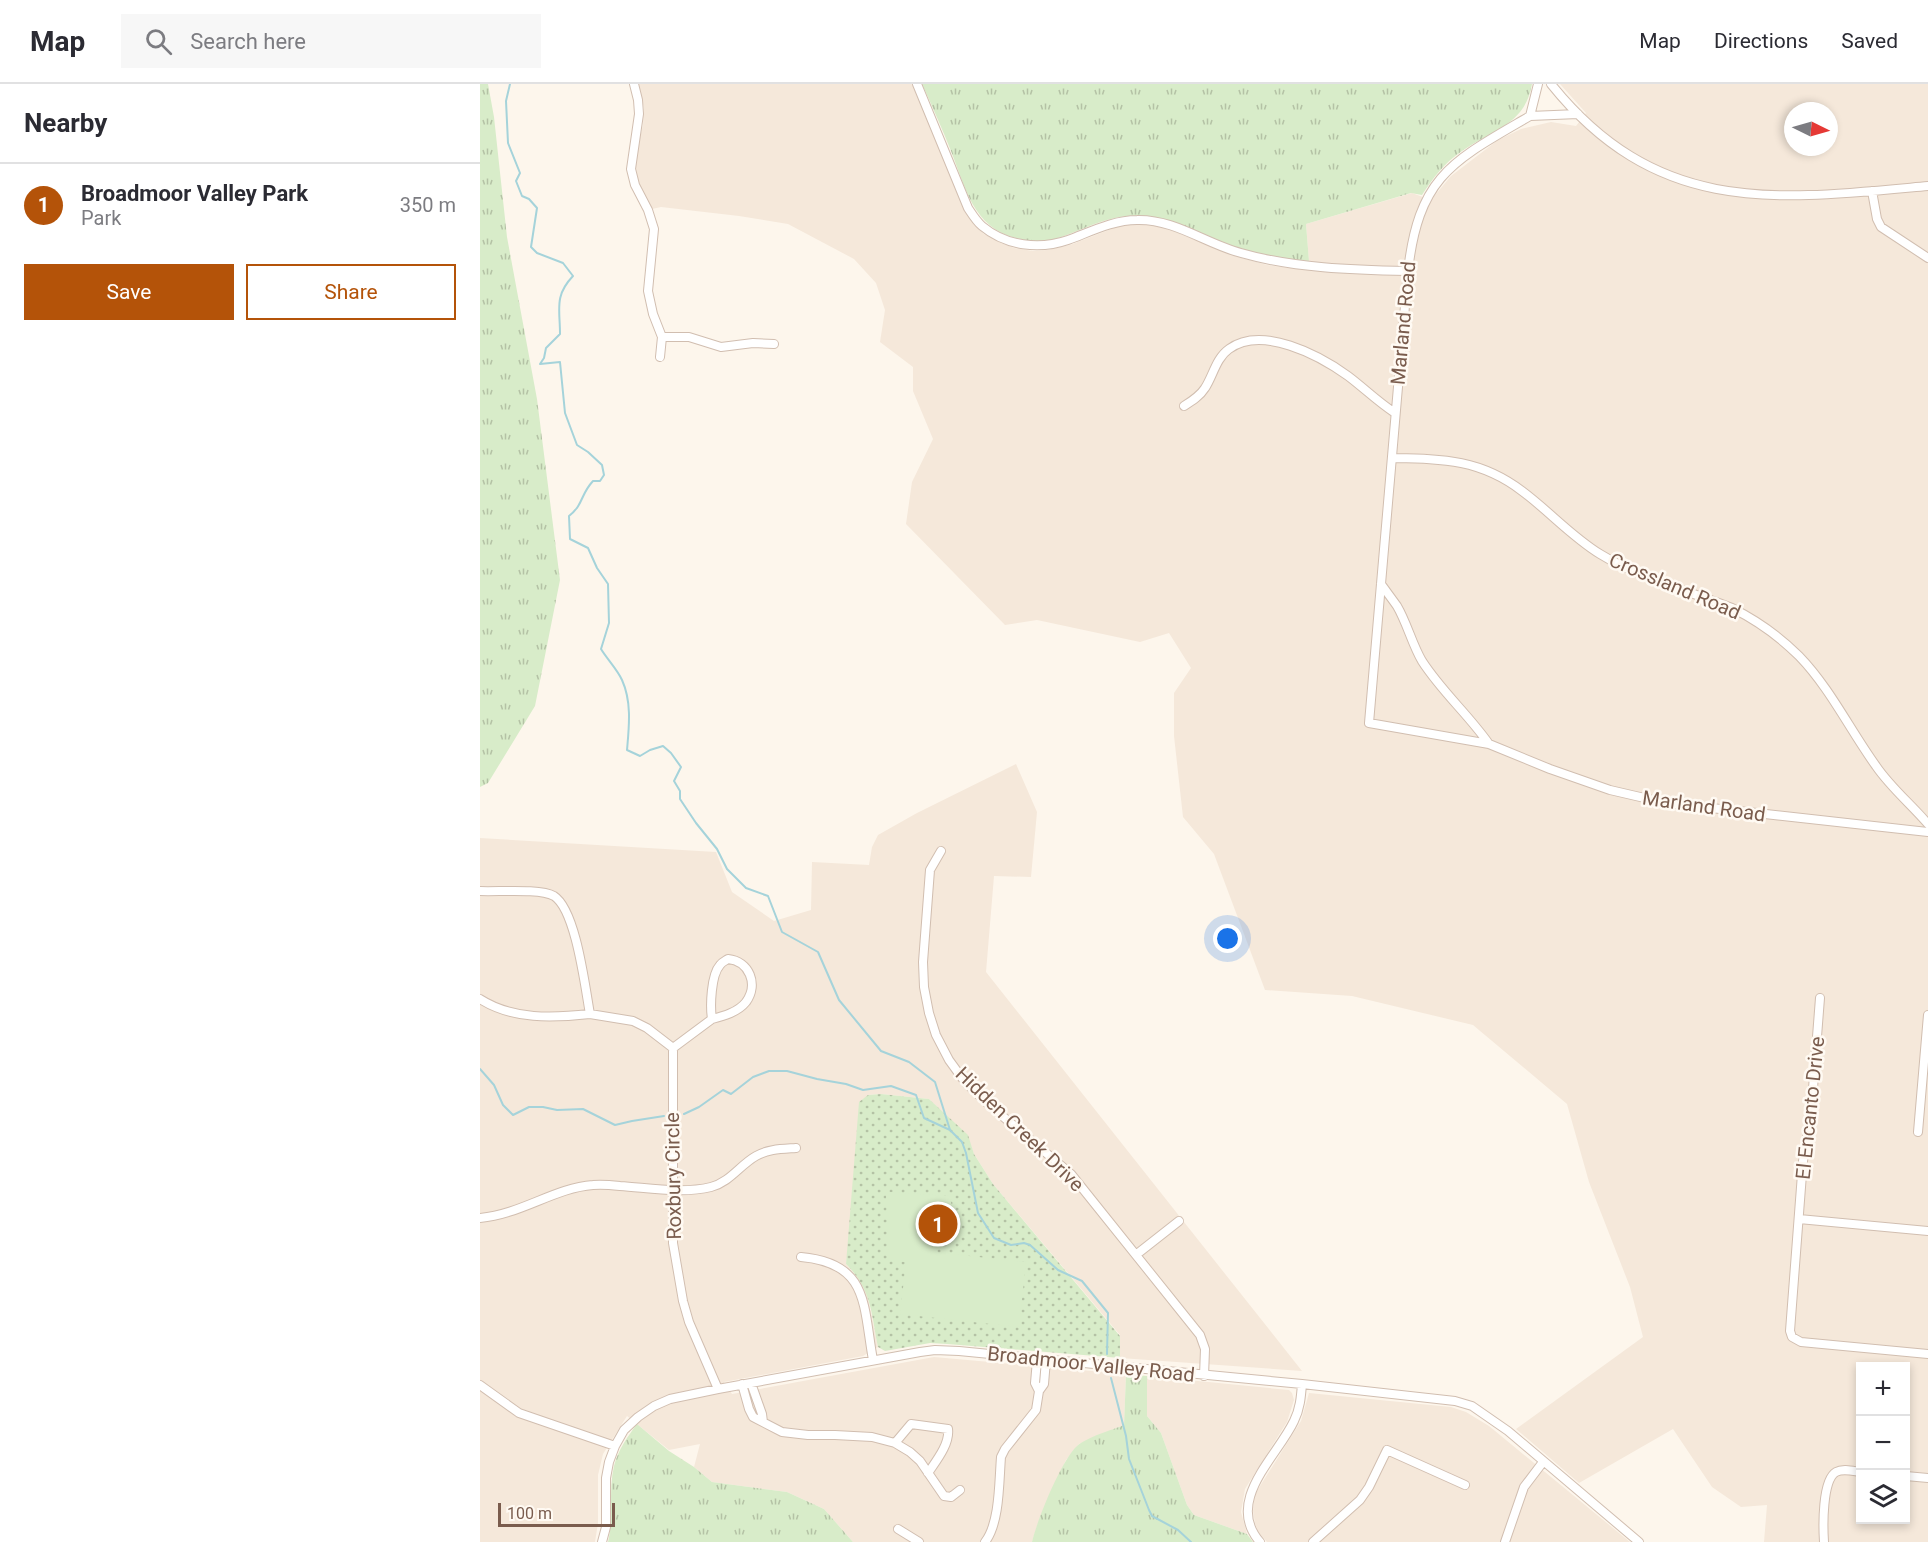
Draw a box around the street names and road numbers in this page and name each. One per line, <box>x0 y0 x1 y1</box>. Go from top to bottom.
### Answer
street label: Marland Road <box>1386 260 1420 386</box>
street label: Crossland Road <box>1606 547 1744 625</box>
street label: Marland Road <box>1641 785 1767 827</box>
street label: El Encanto Drive <box>1791 1035 1829 1181</box>
street label: Hidden Creek Drive <box>951 1062 1089 1196</box>
street label: Roxbury Circle <box>660 1112 686 1240</box>
street label: Broadmoor Valley Road <box>986 1341 1196 1387</box>

